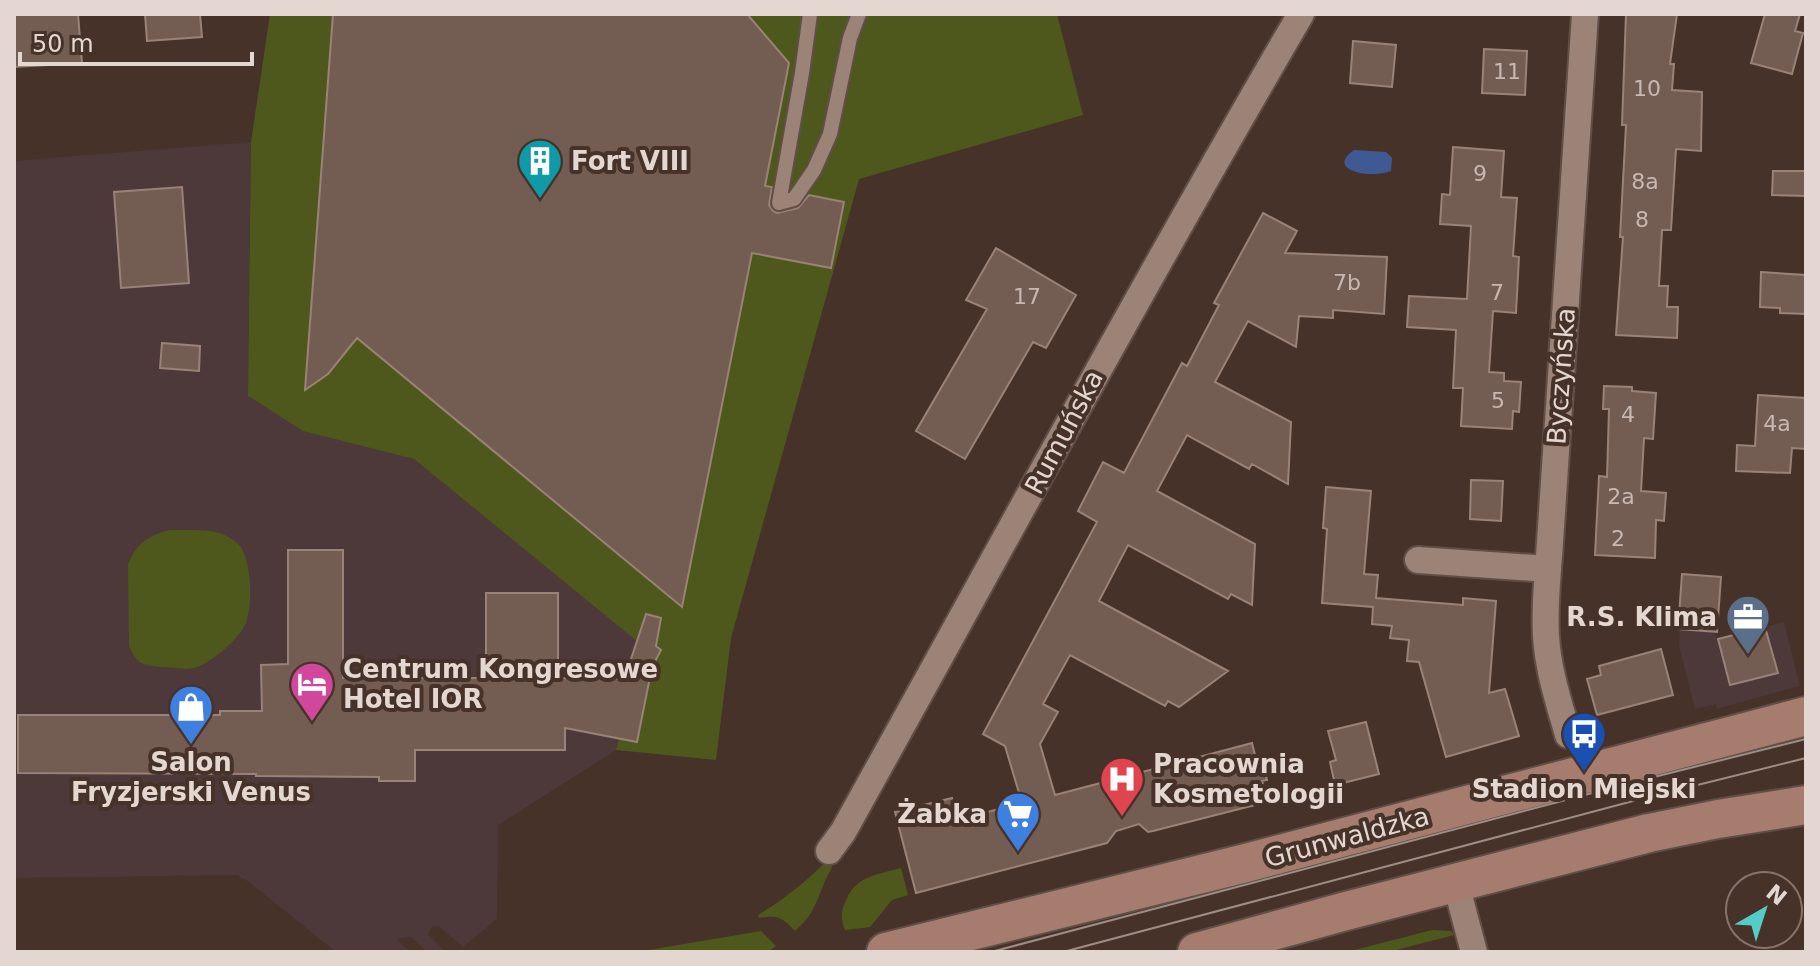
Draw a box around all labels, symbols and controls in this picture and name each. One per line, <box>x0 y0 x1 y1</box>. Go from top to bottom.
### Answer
scale bar <box>20 16 252 66</box>
text: 50 m <box>32 30 94 58</box>
house number: 11 <box>1493 59 1521 84</box>
house number: 10 <box>1633 76 1661 101</box>
building icon: Fort VIII <box>516 137 564 200</box>
place label: Fort VIII <box>571 146 689 176</box>
house number: 9 <box>1473 161 1487 186</box>
house number: 8a <box>1631 169 1659 194</box>
house number: 8 <box>1635 207 1649 232</box>
house number: 7b <box>1333 270 1361 295</box>
house number: 7 <box>1490 280 1504 305</box>
house number: 17 <box>1013 284 1041 309</box>
street label: Byczyńska <box>1541 307 1581 445</box>
street label: Rumuńska <box>1019 365 1109 499</box>
house number: 5 <box>1491 388 1505 413</box>
house number: 4 <box>1621 402 1635 427</box>
house number: 4a <box>1763 411 1791 436</box>
house number: 2a <box>1607 484 1635 509</box>
house number: 2 <box>1611 526 1625 551</box>
office icon: R.S. Klima <box>1724 593 1772 656</box>
place label: R.S. Klima <box>1566 602 1717 632</box>
place label: Centrum Kongresowe Hotel IOR <box>343 654 658 714</box>
hotel icon: Centrum Kongresowe Hotel IOR <box>288 660 336 723</box>
shop icon: Salon Fryzjerski Venus <box>167 683 215 746</box>
bus stop icon: Stadion Miejski <box>1560 710 1608 773</box>
place label: Salon Fryzjerski Venus <box>71 747 311 807</box>
place label: Pracownia Kosmetologii <box>1153 749 1344 809</box>
hospital icon: Pracownia Kosmetologii <box>1098 755 1146 818</box>
place label: Stadion Miejski <box>1472 774 1696 804</box>
supermarket icon: Żabka <box>994 790 1042 853</box>
place label: Żabka <box>897 798 987 829</box>
street label: Grunwaldzka <box>1262 801 1432 873</box>
north arrow <box>1724 870 1804 950</box>
text: N <box>1761 879 1791 910</box>

